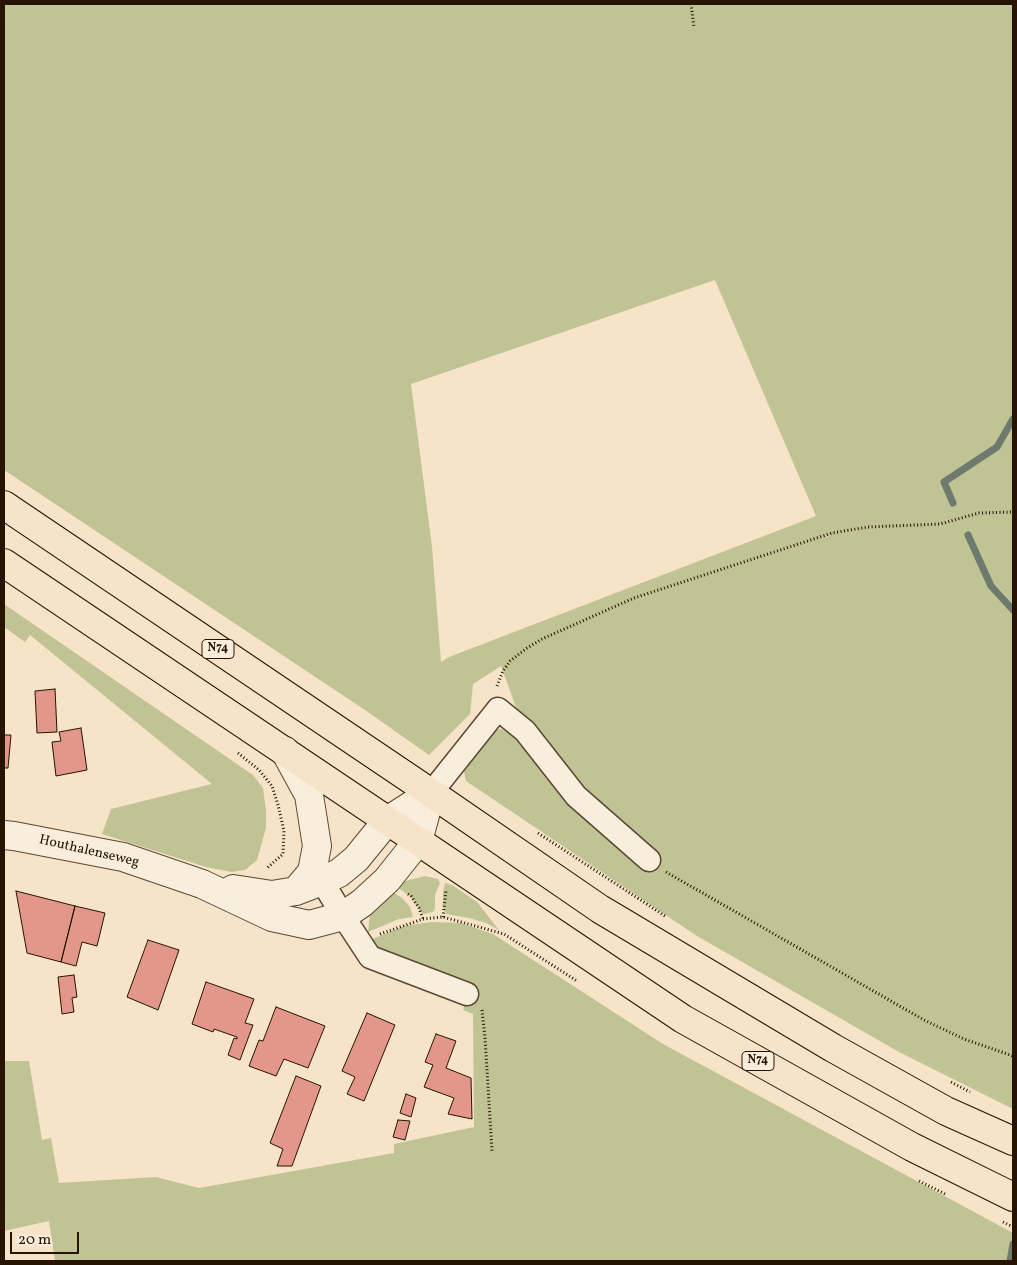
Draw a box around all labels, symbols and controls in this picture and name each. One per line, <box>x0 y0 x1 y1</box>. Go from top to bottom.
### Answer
road number: N74 <box>202 640 234 659</box>
street label: Houthalenseweg <box>37 832 141 872</box>
road number: N74 <box>742 1052 774 1070</box>
scale bar <box>12 1222 81 1254</box>
text: 20 m <box>18 1230 51 1251</box>

